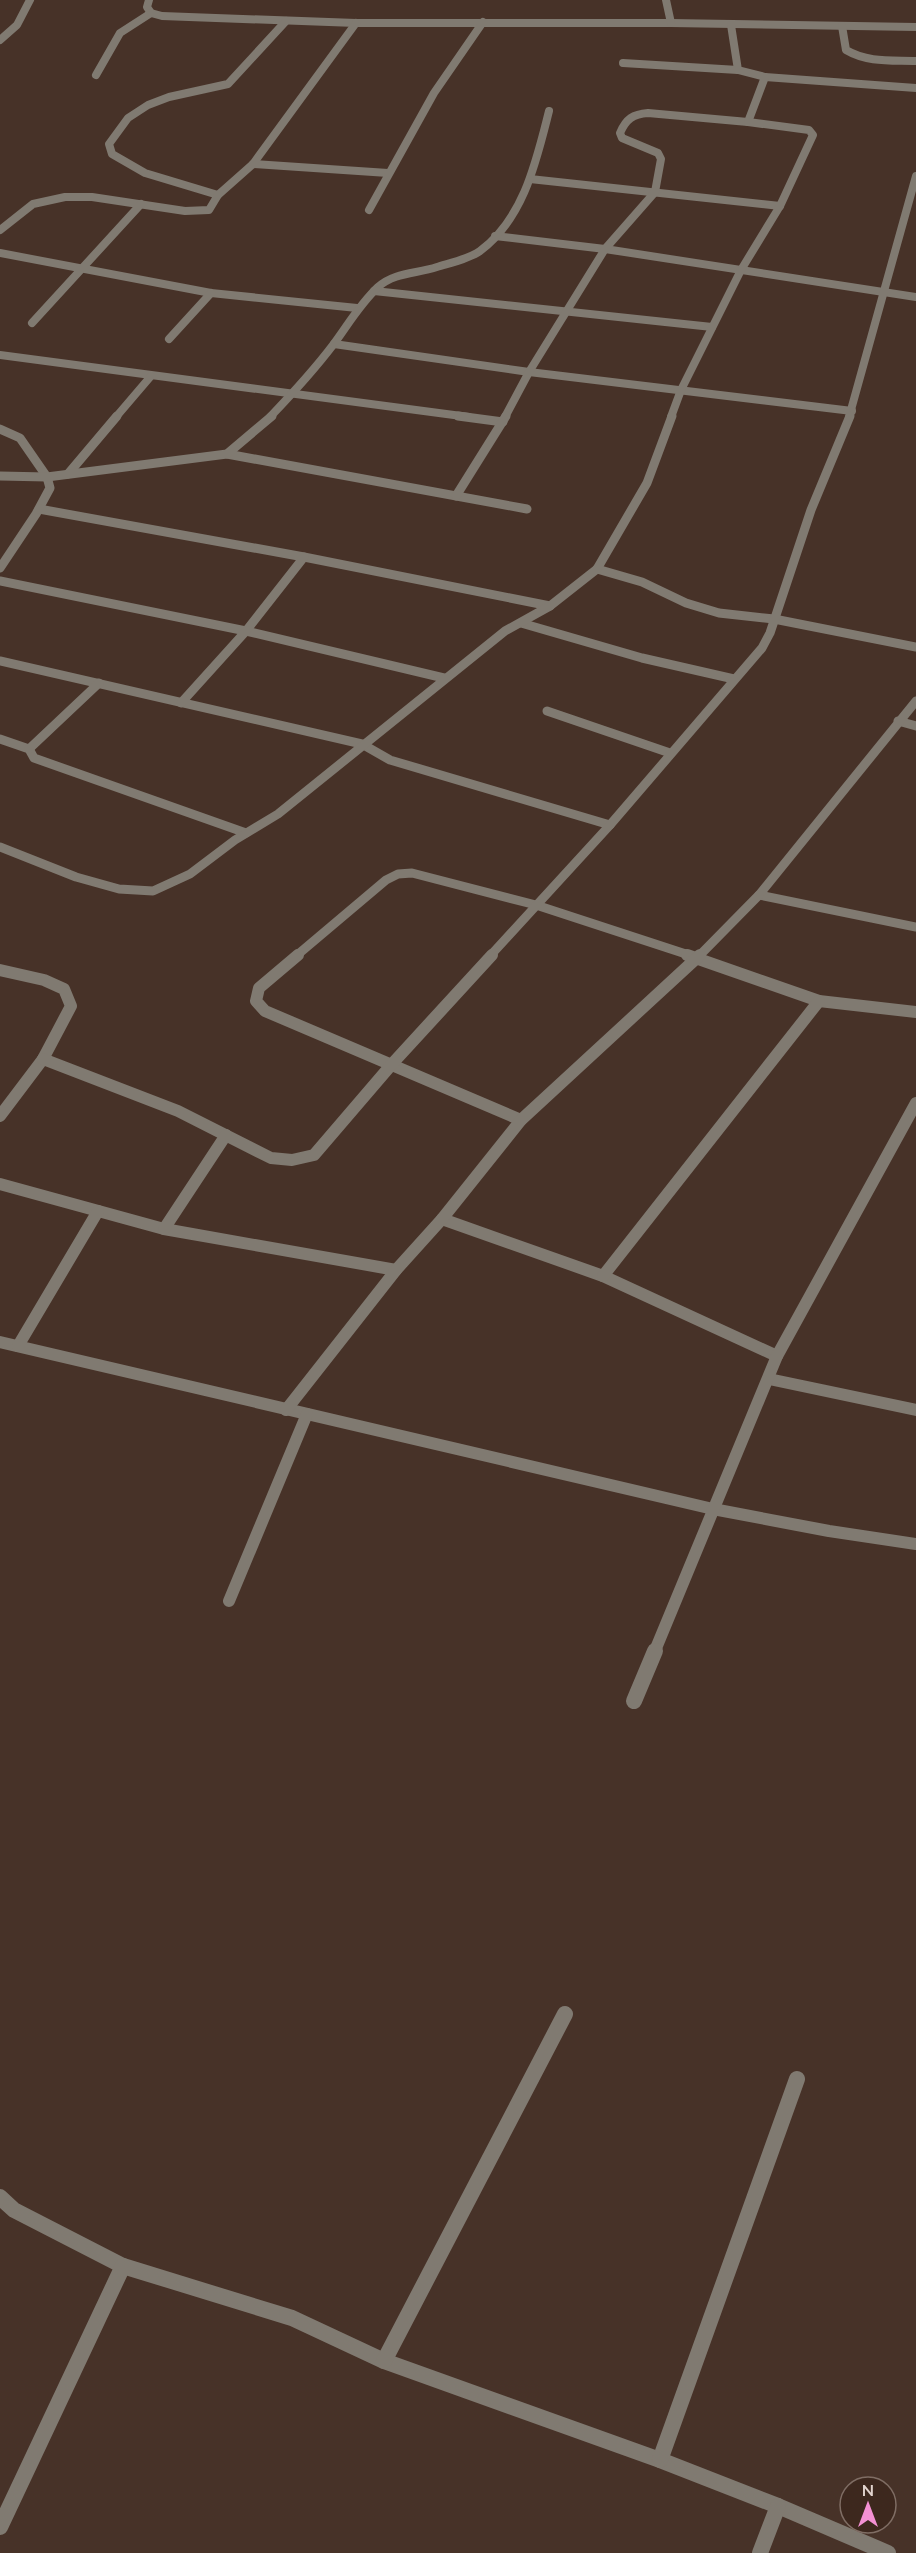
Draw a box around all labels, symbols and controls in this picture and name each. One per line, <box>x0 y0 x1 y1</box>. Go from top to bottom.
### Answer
north arrow <box>838 2475 898 2535</box>
text: N <box>862 2480 874 2499</box>

